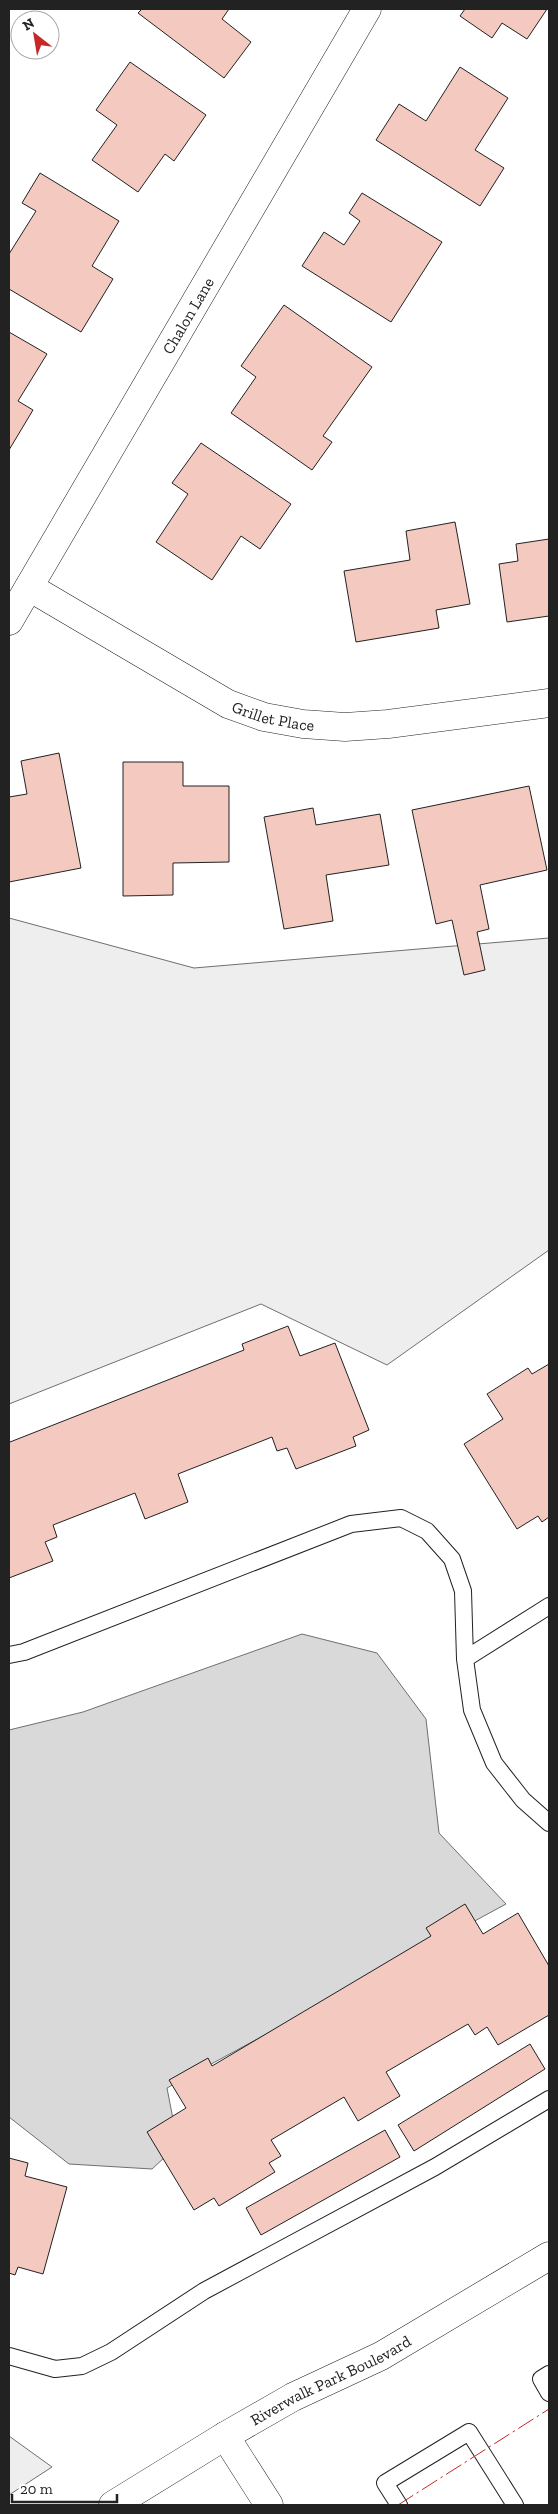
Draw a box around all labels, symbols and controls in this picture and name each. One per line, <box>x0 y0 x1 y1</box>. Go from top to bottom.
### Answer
north arrow <box>10 10 60 60</box>
text: N <box>20 14 38 34</box>
street label: Chalon Lane <box>158 274 218 357</box>
street label: Grillet Place <box>229 697 315 735</box>
street label: Riverwalk Park Boulevard <box>247 2331 415 2429</box>
scale bar <box>12 2472 118 2504</box>
text: 20 m <box>20 2480 53 2498</box>

